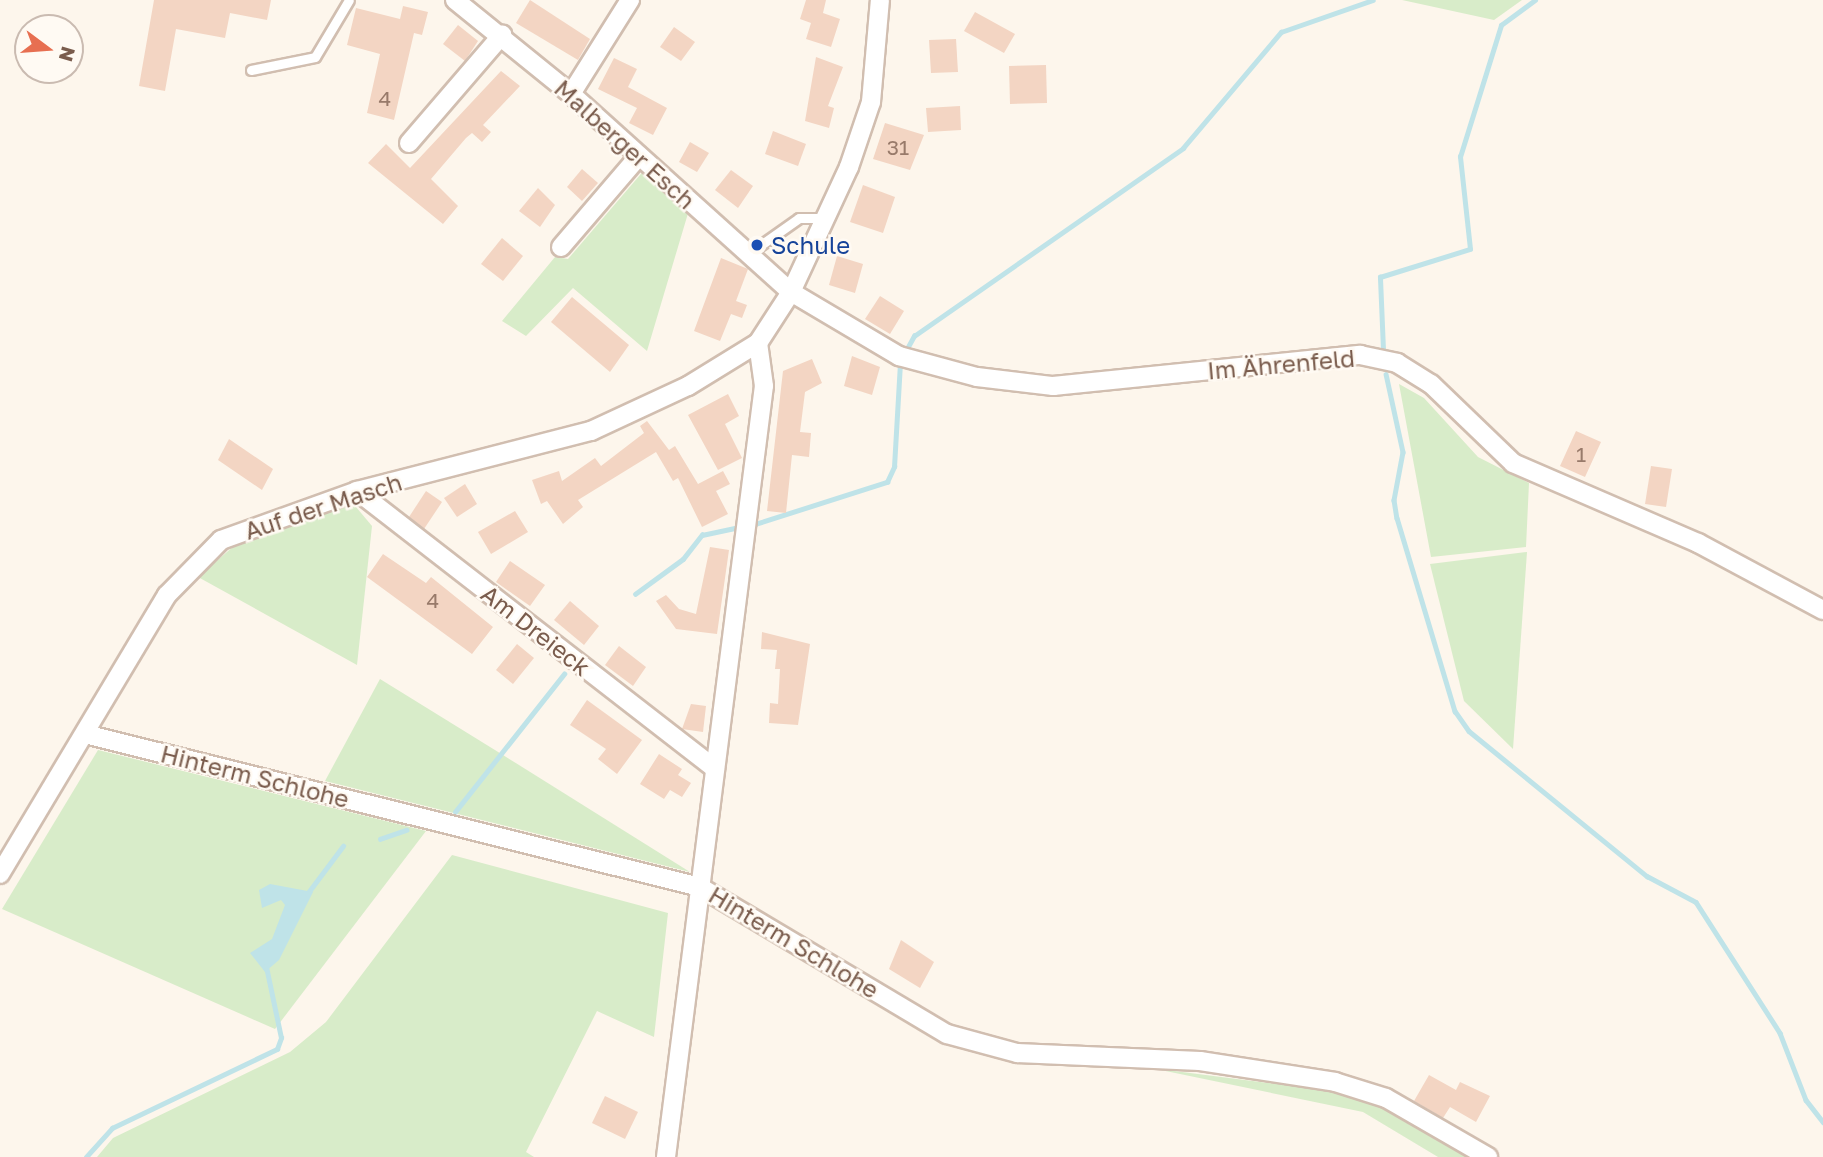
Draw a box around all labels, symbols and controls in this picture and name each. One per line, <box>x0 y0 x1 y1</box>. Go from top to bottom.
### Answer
north arrow <box>14 14 84 84</box>
text: N <box>55 44 81 64</box>
street label: Malberger Esch <box>549 73 701 215</box>
house number: 4 <box>379 85 391 111</box>
house number: 31 <box>887 134 909 160</box>
place label: Schule <box>771 231 850 259</box>
marker: Schule <box>749 237 765 253</box>
street label: Im Ährenfeld <box>1206 343 1356 385</box>
house number: 1 <box>1576 441 1586 467</box>
street label: Auf der Masch <box>241 467 405 545</box>
street label: Am Dreieck <box>476 579 596 681</box>
house number: 4 <box>427 587 439 613</box>
street label: Hinterm Schlohe <box>158 739 352 813</box>
street label: Hinterm Schlohe <box>704 880 884 1004</box>

